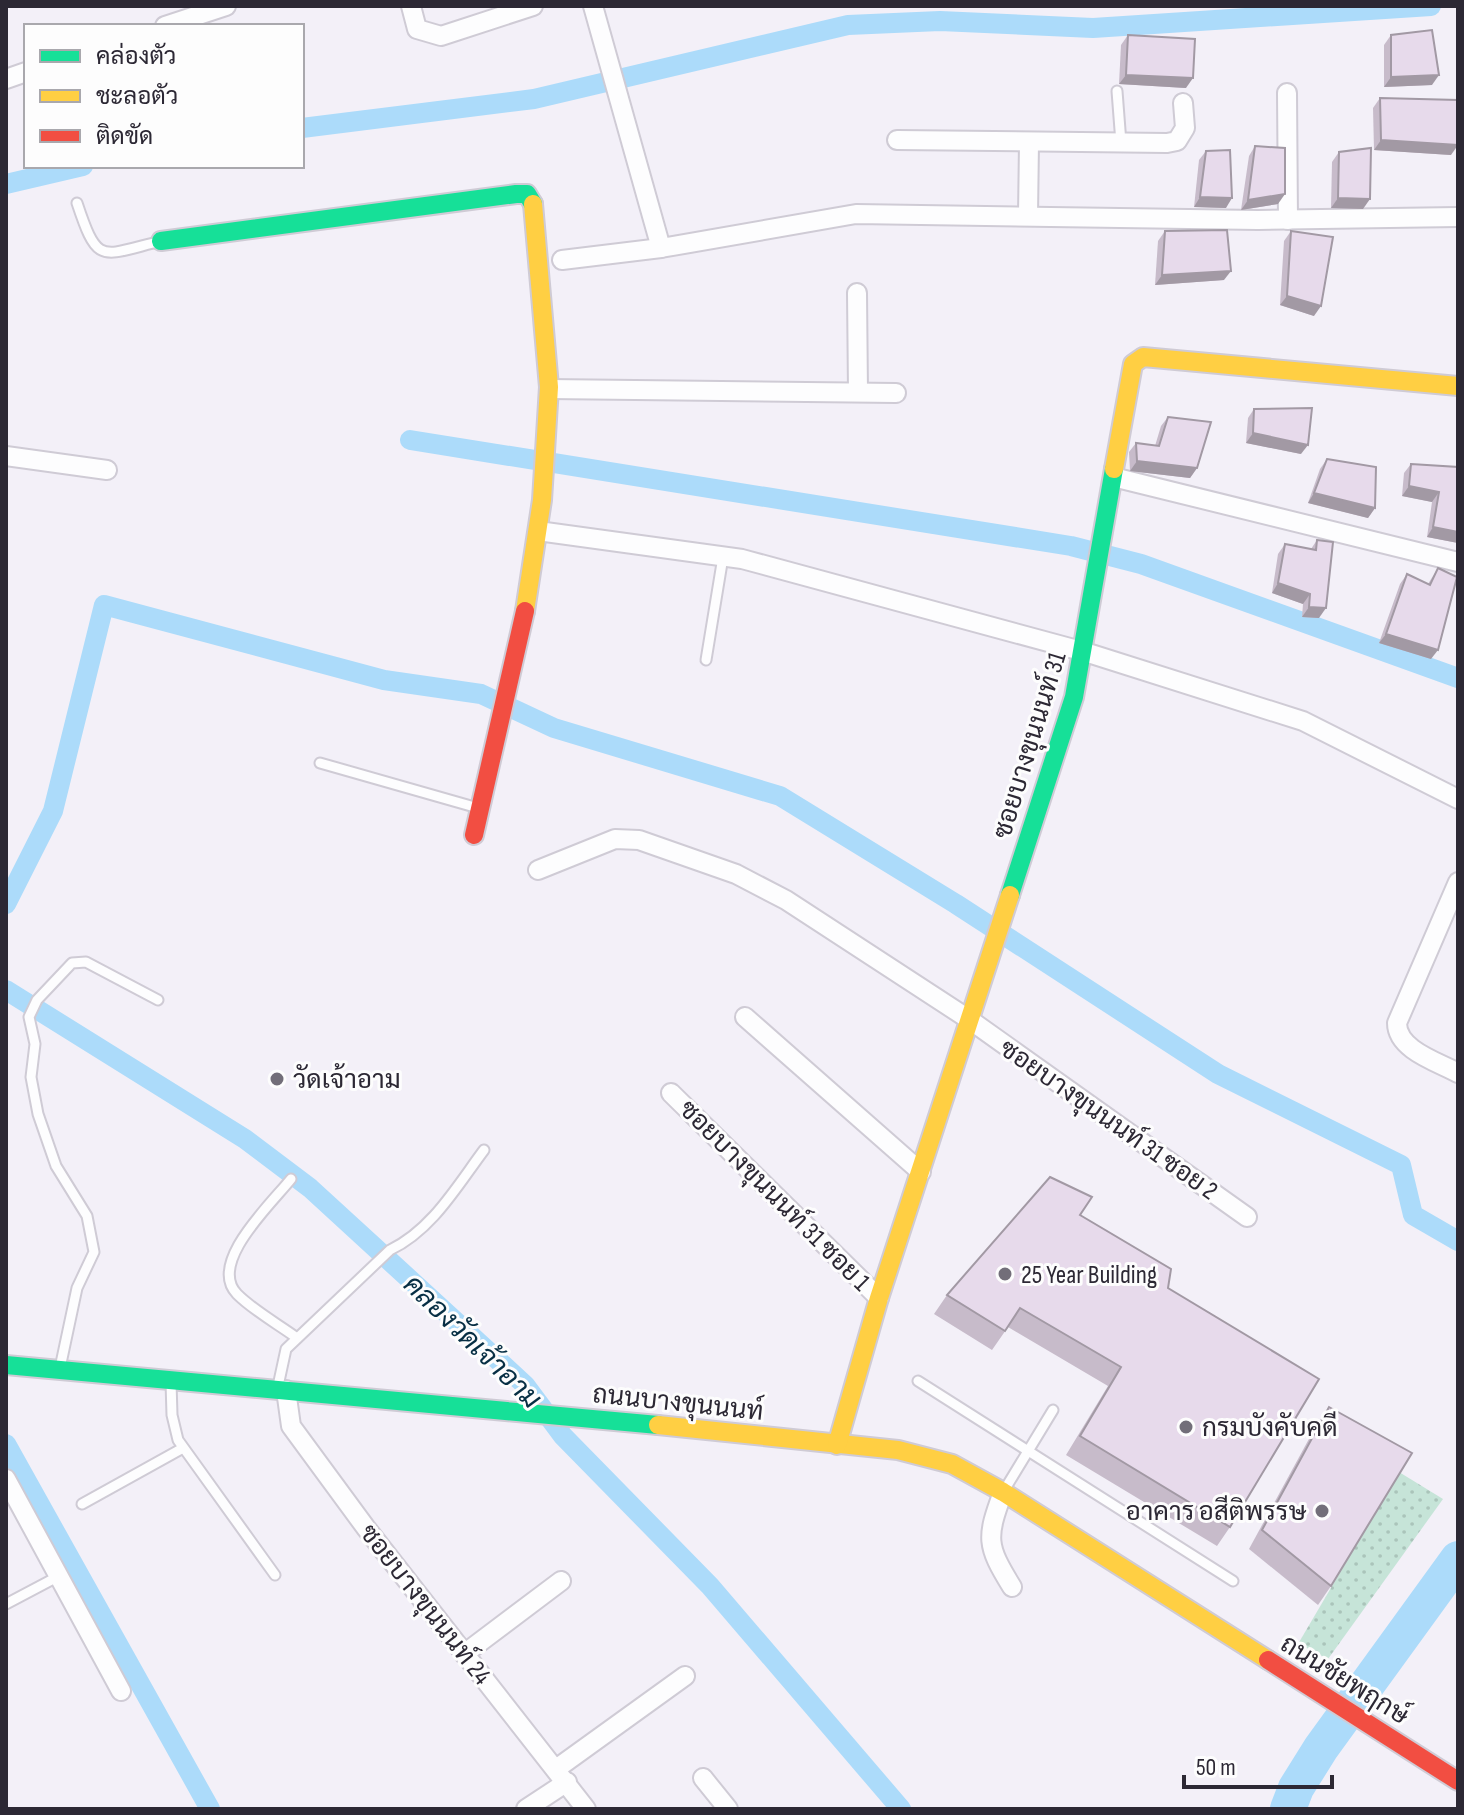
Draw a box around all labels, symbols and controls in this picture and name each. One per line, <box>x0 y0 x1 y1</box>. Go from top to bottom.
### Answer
legend <box>24 24 304 168</box>
text: คล่องตัว <box>96 42 176 71</box>
text: ชะลอตัว <box>96 82 178 111</box>
text: ติดขัด <box>96 122 153 151</box>
street label: ซอยบางขุนนนท์ 31 <box>984 647 1075 843</box>
street label: ซอยบางขุนนนท์ 31 ซอย 2 <box>993 1031 1225 1208</box>
place label: วัดเจ้าอาม <box>293 1063 401 1096</box>
marker: วัดเจ้าอาม <box>268 1070 286 1088</box>
street label: ซอยบางขุนนนท์ 31 ซอย 1 <box>671 1092 878 1299</box>
place label: 25 Year Building <box>1021 1260 1157 1291</box>
water label: คลองวัดเจ้าอาม <box>396 1265 550 1416</box>
marker: 25 Year Building <box>996 1265 1014 1283</box>
street label: ถนนบางขุนนนท์ <box>591 1376 765 1429</box>
place label: กรมบังคับคดี <box>1202 1411 1338 1444</box>
marker: กรมบังคับคดี <box>1177 1418 1195 1436</box>
place label: อาคาร อสีติพรรษ <box>1126 1495 1306 1528</box>
marker: อาคาร อสีติพรรษ <box>1313 1502 1331 1520</box>
street label: ซอยบางขุนนนท์ 24 <box>352 1517 500 1692</box>
street label: ถนนชัยพฤกษ์ <box>1274 1626 1416 1732</box>
scale bar <box>1184 1739 1332 1789</box>
text: 50 m <box>1196 1753 1236 1782</box>

